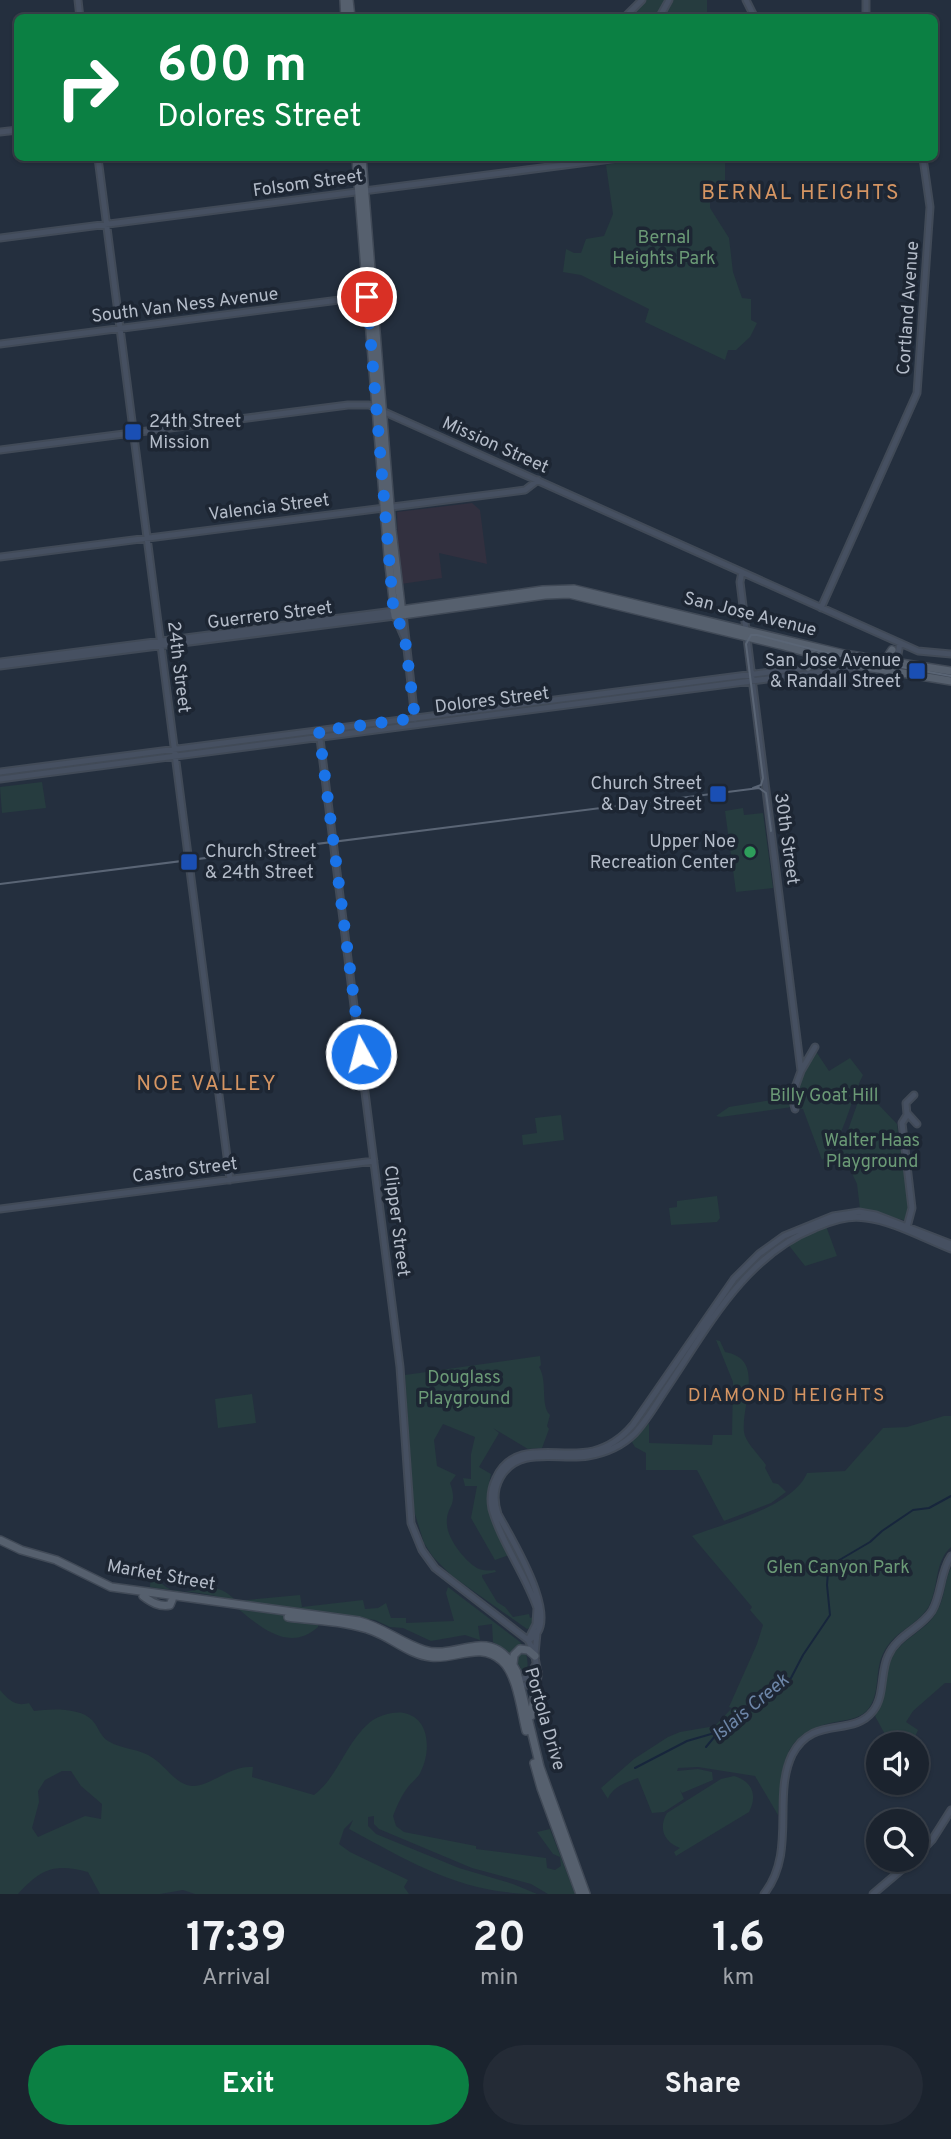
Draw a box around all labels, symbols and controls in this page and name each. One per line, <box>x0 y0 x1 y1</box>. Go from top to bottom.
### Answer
text: 600 m <box>157 37 307 99</box>
icon: right <box>42 42 133 133</box>
text: Dolores Street <box>157 98 362 138</box>
street label: Folsom Street <box>252 165 364 203</box>
district label: BERNAL HEIGHTS <box>701 180 901 207</box>
park label: Bernal Heights Park <box>612 227 716 271</box>
street label: Cortland Avenue <box>893 240 925 376</box>
pin <box>337 267 397 327</box>
icon: arrive <box>348 278 386 316</box>
street label: South Van Ness Avenue <box>90 283 280 329</box>
place label: 24th Street Mission <box>149 411 241 455</box>
street label: Mission Street <box>438 412 552 480</box>
marker: 24th Street Mission <box>123 422 143 442</box>
street label: Valencia Street <box>207 489 331 527</box>
street label: San Jose Avenue <box>681 587 819 643</box>
street label: Guerrero Street <box>206 597 334 635</box>
street label: 24th Street <box>161 620 195 714</box>
place label: San Jose Avenue & Randall Street <box>765 650 901 694</box>
marker: San Jose Avenue & Randall Street <box>907 661 927 681</box>
street label: Dolores Street <box>433 683 551 719</box>
place label: Church Street & Day Street <box>590 773 702 817</box>
marker: Church Street & Day Street <box>708 784 728 804</box>
street label: 30th Street <box>768 792 804 886</box>
place label: Upper Noe Recreation Center <box>590 831 736 875</box>
place label: Church Street & 24th Street <box>205 841 317 885</box>
marker: Upper Noe Recreation Center <box>742 844 758 860</box>
marker: Church Street & 24th Street <box>179 852 199 872</box>
position arrow <box>324 1017 398 1091</box>
district label: NOE VALLEY <box>136 1071 278 1098</box>
park label: Billy Goat Hill <box>769 1085 879 1108</box>
park label: Walter Haas Playground <box>824 1130 920 1174</box>
street label: Castro Street <box>131 1153 239 1189</box>
street label: Clipper Street <box>378 1164 414 1278</box>
park label: Douglass Playground <box>418 1367 510 1411</box>
district label: DIAMOND HEIGHTS <box>688 1384 886 1408</box>
street label: Market Street <box>105 1555 217 1597</box>
park label: Glen Canyon Park <box>766 1557 910 1580</box>
street label: Portola Drive <box>518 1665 570 1773</box>
water label: Islais Creek <box>708 1669 795 1747</box>
map controls <box>866 1732 929 1872</box>
button: sound <box>866 1732 929 1795</box>
button: search <box>866 1809 929 1872</box>
text: 17:39 <box>186 1913 287 1966</box>
text: 20 <box>473 1913 526 1966</box>
text: 1.6 <box>712 1913 765 1966</box>
text: Arrival <box>202 1964 271 1993</box>
text: min <box>480 1964 518 1993</box>
text: km <box>722 1964 754 1993</box>
button: Exit <box>28 2045 469 2125</box>
button: Share <box>483 2045 923 2125</box>

